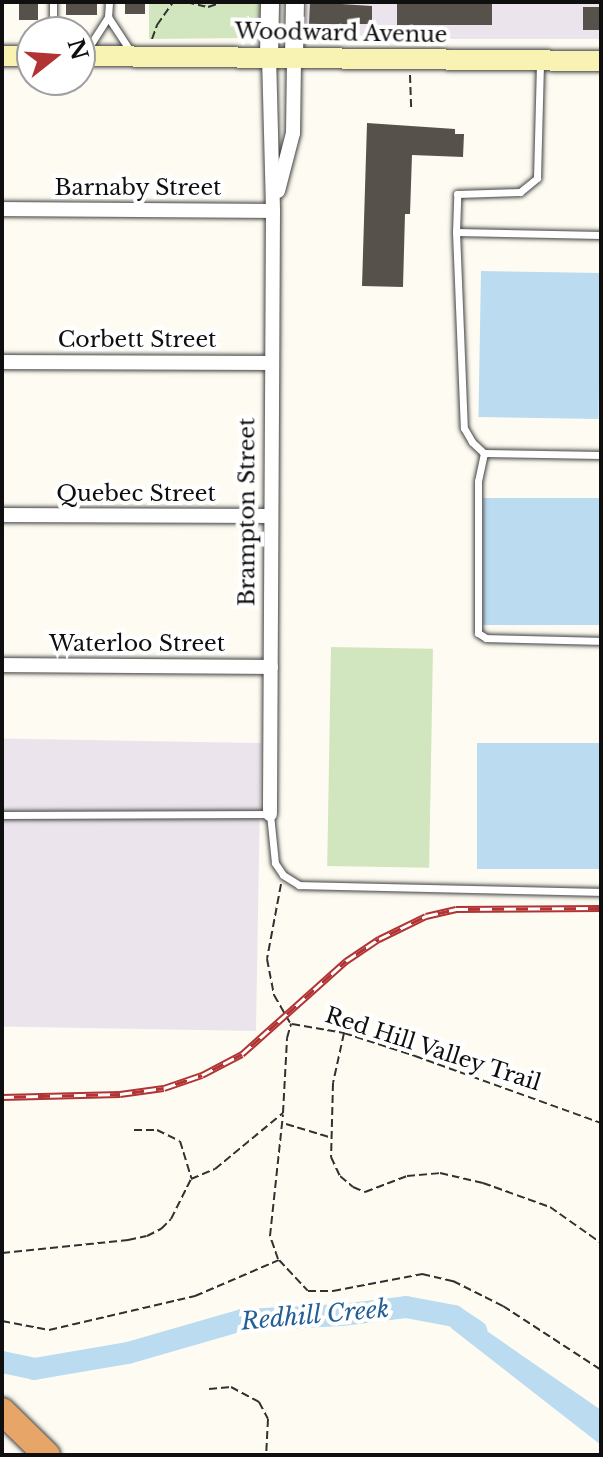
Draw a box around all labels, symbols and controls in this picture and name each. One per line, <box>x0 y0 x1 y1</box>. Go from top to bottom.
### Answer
north arrow <box>16 16 96 96</box>
street label: Woodward Avenue <box>234 18 448 48</box>
text: N <box>62 36 93 63</box>
street label: Barnaby Street <box>54 175 222 201</box>
street label: Corbett Street <box>58 327 216 353</box>
street label: Brampton Street <box>234 418 260 606</box>
street label: Quebec Street <box>56 481 216 507</box>
street label: Waterloo Street <box>49 631 225 657</box>
street label: Red Hill Valley Trail <box>321 1001 545 1097</box>
water label: Redhill Creek <box>239 1294 391 1336</box>

